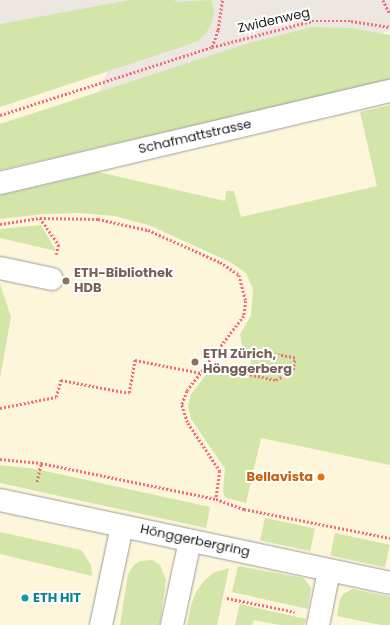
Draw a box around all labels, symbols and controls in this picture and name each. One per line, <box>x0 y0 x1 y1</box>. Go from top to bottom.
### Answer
street label: Zwidenweg <box>236 5 312 37</box>
street label: Schafmattstrasse <box>137 116 253 158</box>
place label: ETH-Bibliothek HDB <box>74 266 173 297</box>
marker: ETH-Bibliothek HDB <box>61 276 71 286</box>
place label: ETH Zürich, Hönggerberg <box>203 347 292 378</box>
marker: ETH Zürich, Hönggerberg <box>190 357 200 367</box>
place label: Bellavista <box>247 469 313 485</box>
marker: Bellavista <box>316 472 326 482</box>
street label: Hönggerbergring <box>139 522 251 560</box>
place label: ETH HIT <box>33 590 81 606</box>
marker: ETH HIT <box>20 593 30 603</box>

